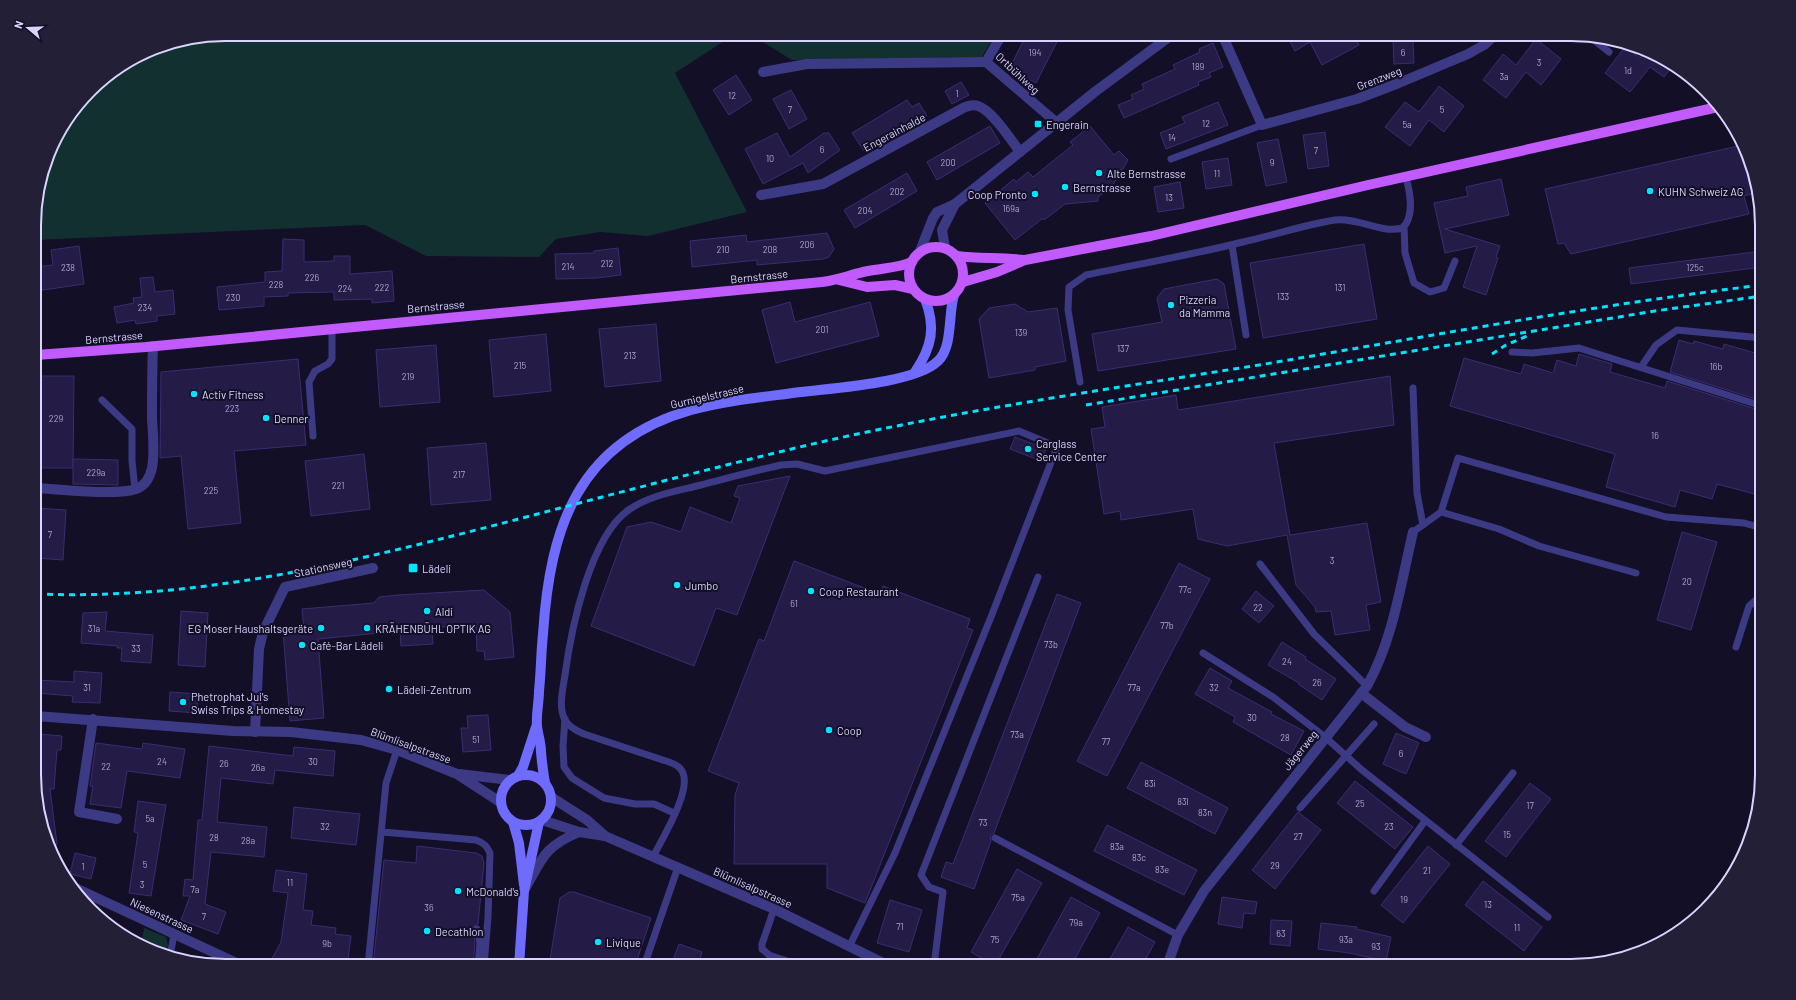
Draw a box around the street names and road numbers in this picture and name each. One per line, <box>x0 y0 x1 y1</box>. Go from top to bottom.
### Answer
street label: Ortbühlweg <box>993 50 1043 97</box>
street label: Grenzweg <box>1355 63 1403 92</box>
street label: Engerainhalde <box>861 110 927 154</box>
street label: Bernstrasse <box>730 266 789 285</box>
street label: Bernstrasse <box>407 297 466 315</box>
street label: Bernstrasse <box>85 328 144 346</box>
street label: Gurnigelstrasse <box>669 381 745 411</box>
street label: Stationsweg <box>293 554 353 580</box>
street label: Blümlisalpstrasse <box>369 724 453 766</box>
street label: Jägerweg <box>1280 727 1320 773</box>
street label: Blümlisalpstrasse <box>712 864 794 910</box>
street label: Niesenstrasse <box>128 895 196 935</box>

